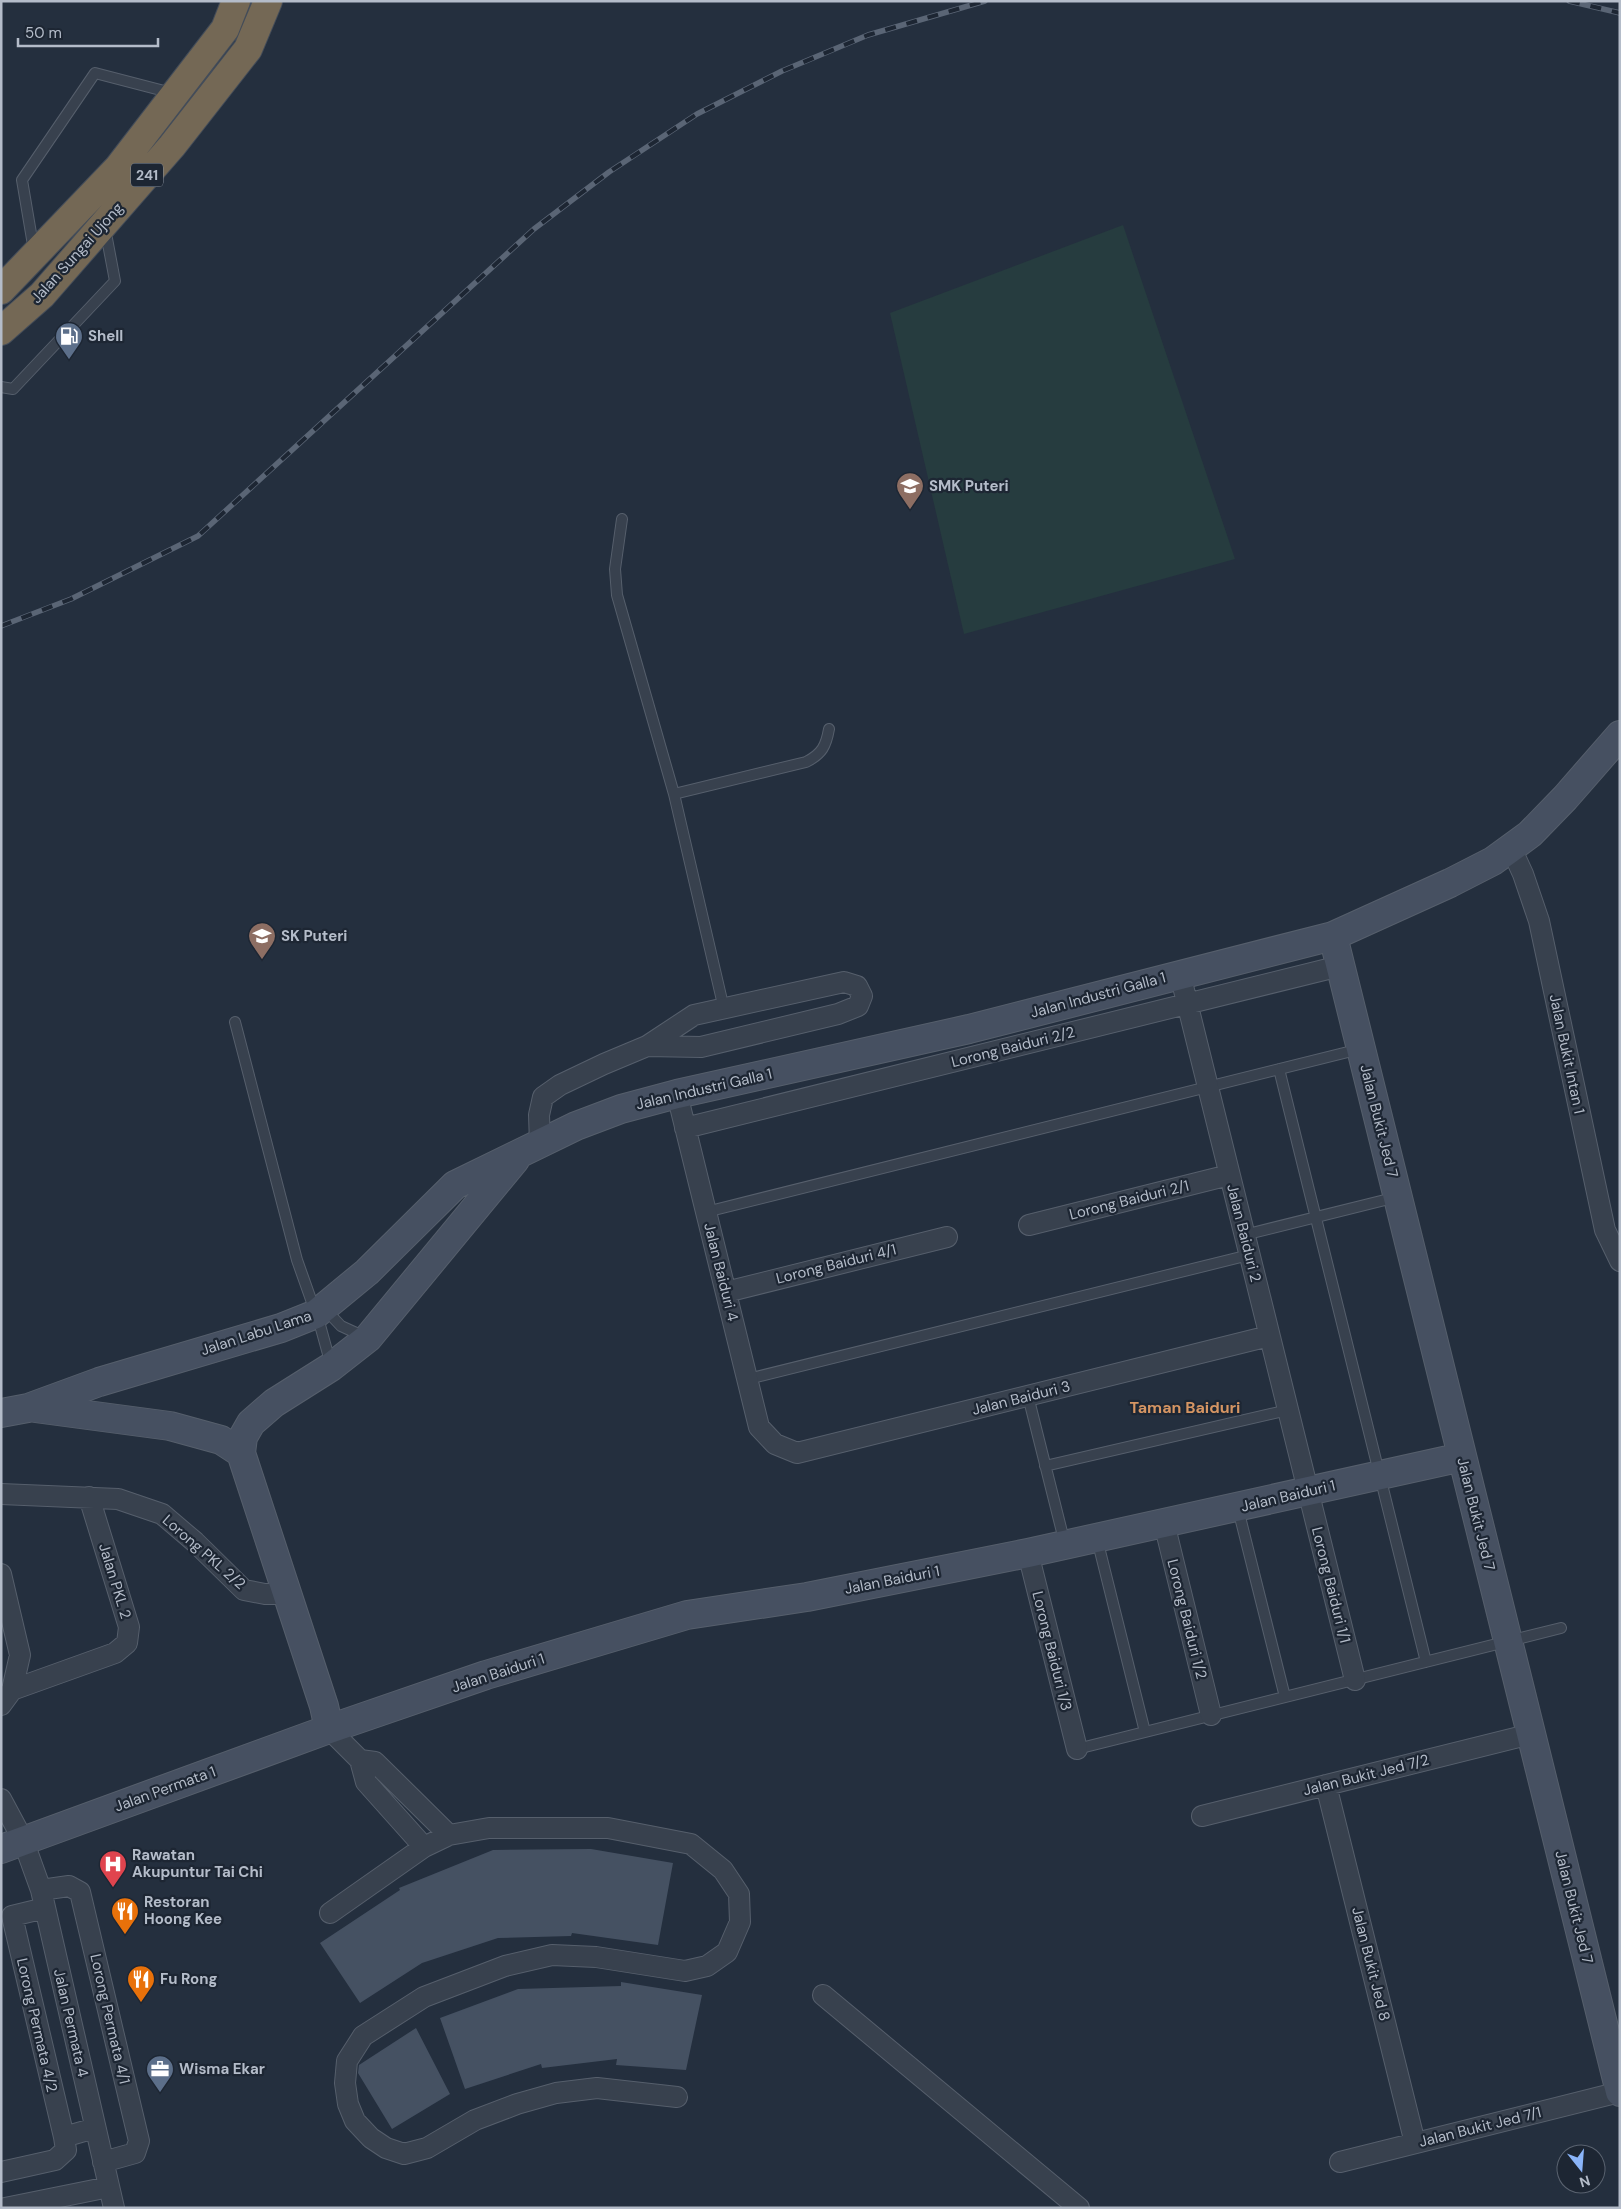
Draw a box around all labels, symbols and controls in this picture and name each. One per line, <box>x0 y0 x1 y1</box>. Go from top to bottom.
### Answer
scale bar <box>18 15 158 47</box>
text: 50 m <box>25 23 62 43</box>
road number: 241 <box>131 164 163 186</box>
street label: Jalan Sungai Ujong <box>26 198 128 308</box>
fuel station icon: Shell <box>54 321 84 360</box>
place label: Shell <box>88 326 123 346</box>
school or university icon: SMK Puteri <box>895 471 925 510</box>
place label: SMK Puteri <box>929 476 1009 496</box>
school or university icon: SK Puteri <box>247 921 277 960</box>
place label: SK Puteri <box>281 926 347 946</box>
street label: Jalan Industri Galla 1 <box>1028 967 1168 1023</box>
street label: Jalan Bukit Intan 1 <box>1545 992 1589 1116</box>
street label: Lorong Baiduri 2/2 <box>949 1022 1077 1072</box>
street label: Jalan Bukit Jed 7 <box>1355 1062 1403 1180</box>
street label: Jalan Industri Galla 1 <box>634 1064 774 1114</box>
street label: Lorong Baiduri 2/1 <box>1067 1175 1191 1225</box>
street label: Jalan Baiduri 2 <box>1222 1182 1266 1284</box>
street label: Jalan Baiduri 4 <box>699 1221 743 1323</box>
street label: Lorong Baiduri 4/1 <box>774 1239 898 1289</box>
street label: Jalan Labu Lama <box>198 1306 314 1360</box>
street label: Jalan Baiduri 3 <box>970 1376 1072 1420</box>
district label: Taman Baiduri <box>1130 1397 1240 1418</box>
street label: Jalan Bukit Jed 7 <box>1452 1455 1500 1573</box>
street label: Jalan Baiduri 1 <box>1239 1475 1337 1517</box>
street label: Lorong PKL 2/2 <box>158 1510 250 1594</box>
street label: Lorong Baiduri 1/1 <box>1307 1525 1355 1645</box>
street label: Jalan PKL 2 <box>94 1541 136 1621</box>
street label: Lorong Baiduri 1/2 <box>1162 1557 1212 1681</box>
street label: Jalan Baiduri 1 <box>843 1561 941 1599</box>
street label: Lorong Baiduri 1/3 <box>1027 1589 1077 1713</box>
street label: Jalan Baiduri 1 <box>449 1649 547 1697</box>
street label: Jalan Bukit Jed 7/2 <box>1301 1750 1431 1800</box>
street label: Jalan Permata 1 <box>112 1761 218 1817</box>
place label: Rawatan Akupuntur Tai Chi <box>132 1845 263 1882</box>
street label: Jalan Bukit Jed 7 <box>1550 1848 1598 1966</box>
hospital icon: Rawatan Akupuntur Tai Chi <box>98 1849 128 1888</box>
place label: Restoran Hoong Kee <box>144 1892 222 1929</box>
restaurant icon: Restoran Hoong Kee <box>110 1896 140 1935</box>
street label: Jalan Bukit Jed 8 <box>1347 1905 1395 2023</box>
street label: Lorong Permata 4/1 <box>85 1952 135 2086</box>
street label: Lorong Permata 4/2 <box>12 1956 62 2094</box>
restaurant icon: Fu Rong <box>126 1964 156 2003</box>
street label: Jalan Permata 4 <box>49 1967 93 2079</box>
place label: Fu Rong <box>160 1969 218 1989</box>
office icon: Wisma Ekar <box>145 2054 175 2093</box>
place label: Wisma Ekar <box>179 2059 265 2079</box>
street label: Jalan Bukit Jed 7/1 <box>1417 2102 1543 2152</box>
north arrow <box>1556 2144 1606 2194</box>
text: N <box>1577 2171 1592 2192</box>

